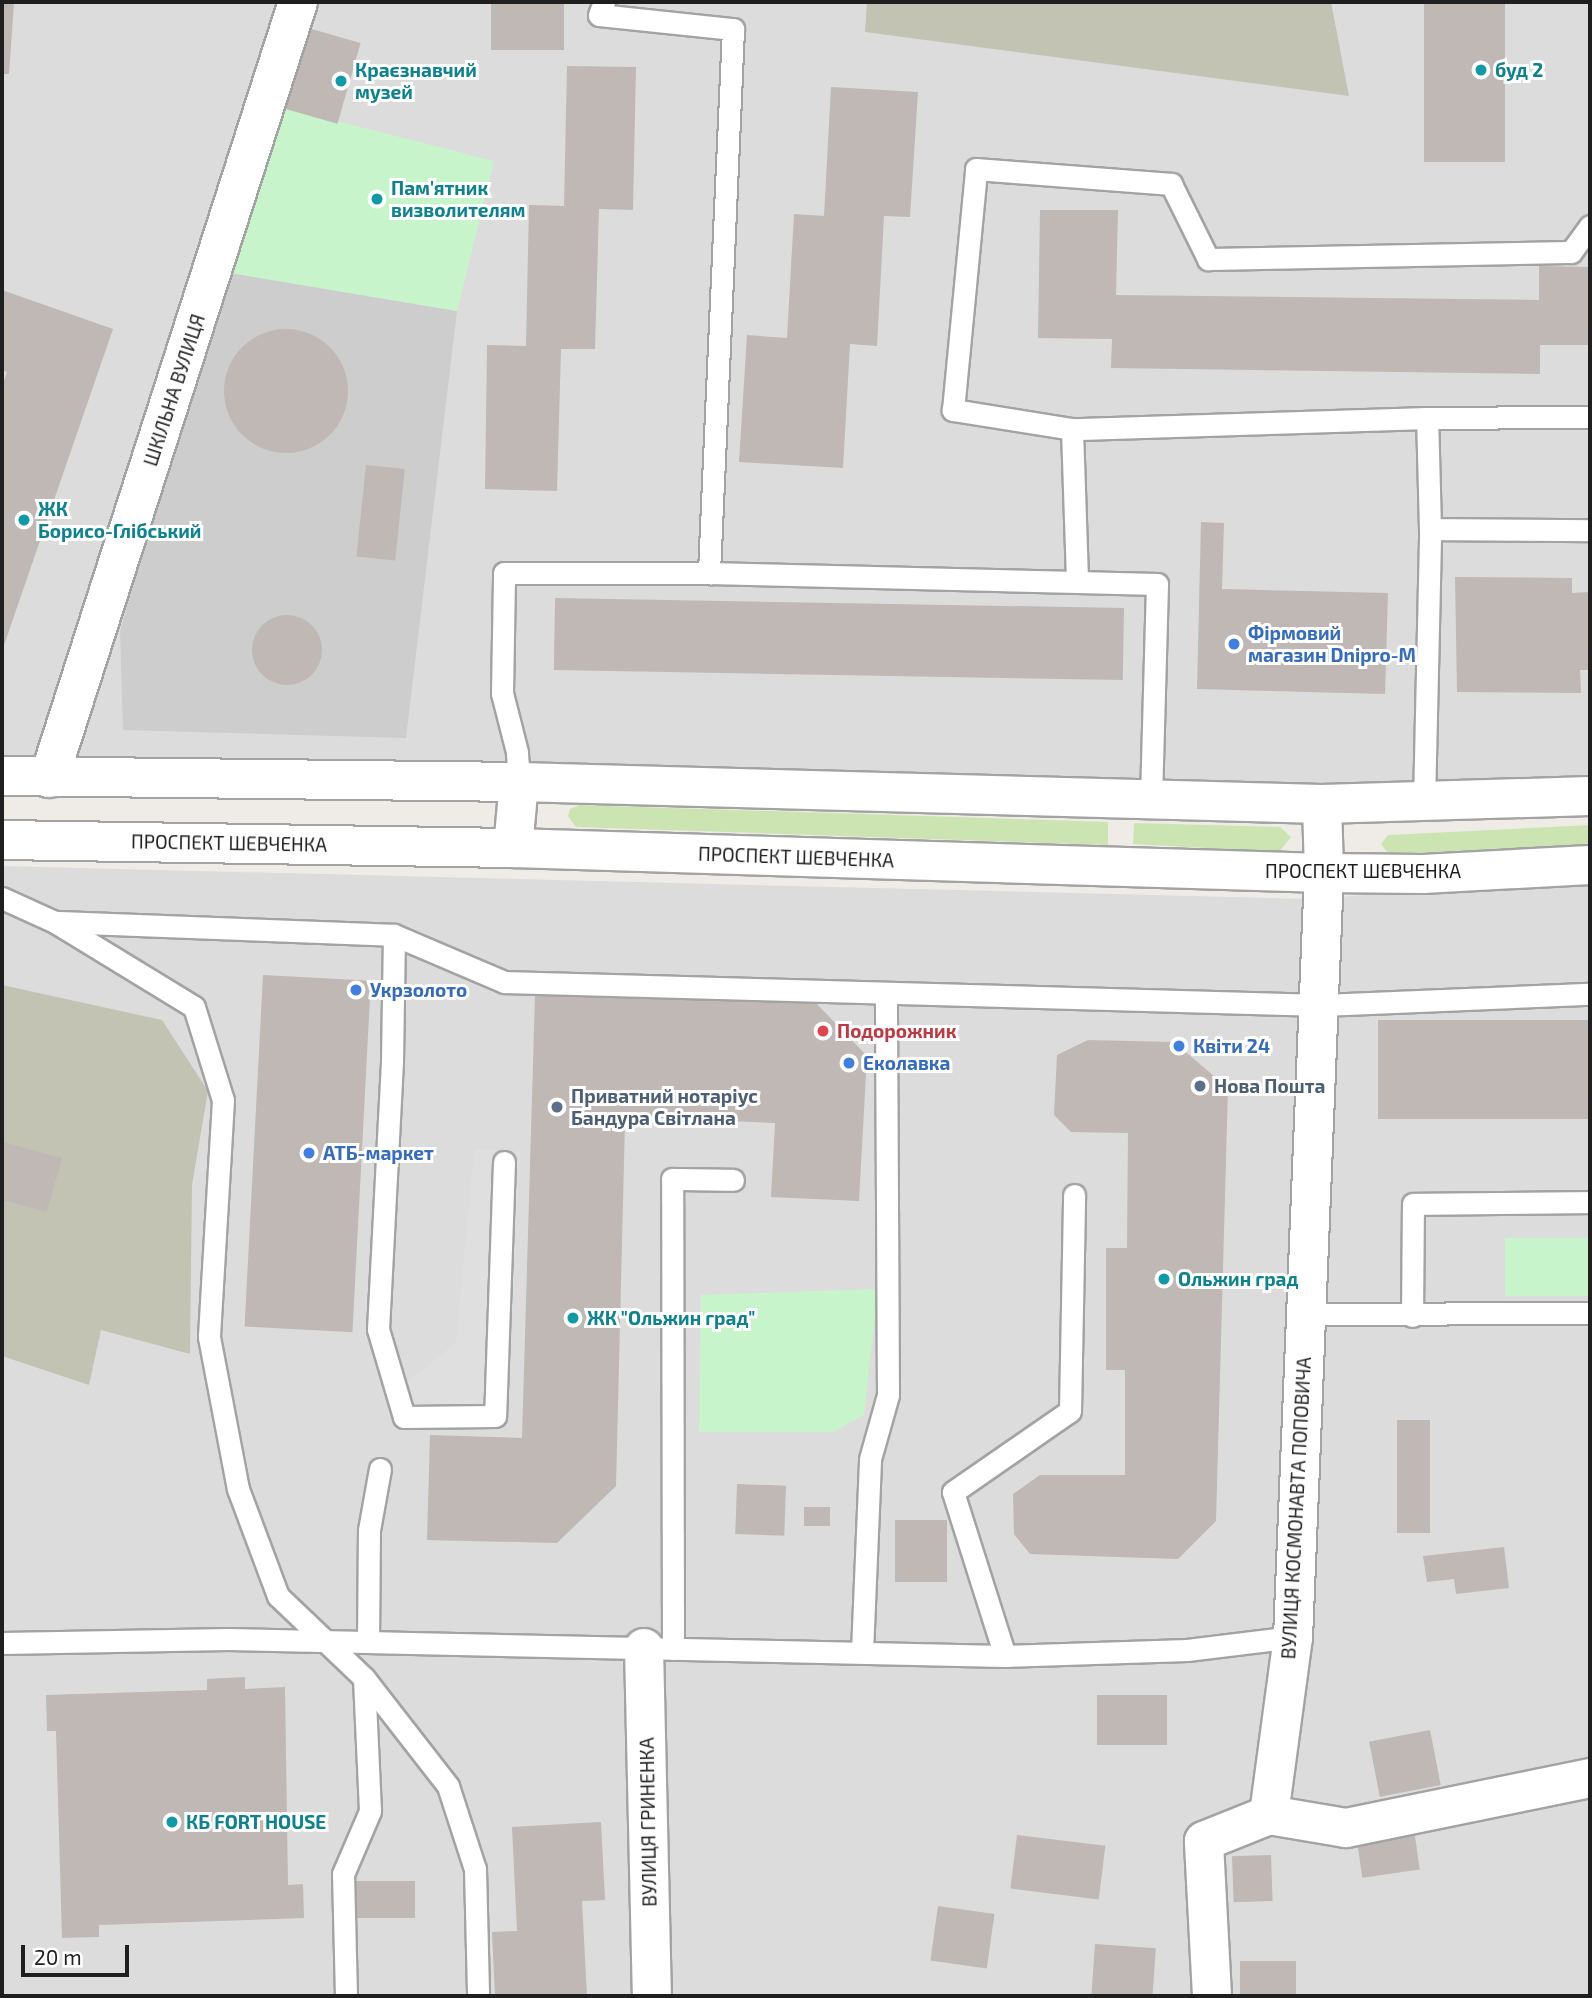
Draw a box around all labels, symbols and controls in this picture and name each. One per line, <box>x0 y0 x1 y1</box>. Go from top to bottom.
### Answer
place label: Краєзнавчий музей <box>355 59 477 103</box>
place label: буд 2 <box>1495 59 1543 81</box>
marker: буд 2 <box>1473 62 1489 78</box>
marker: Краєзнавчий музей <box>333 73 349 89</box>
place label: Пам'ятник визволителям <box>391 177 525 221</box>
marker: Пам'ятник визволителям <box>369 191 385 207</box>
street label: ШКІЛЬНА ВУЛИЦЯ <box>139 311 209 469</box>
place label: ЖК Борисо-Глібський <box>38 498 201 542</box>
marker: ЖК Борисо-Глібський <box>16 512 32 528</box>
place label: Фірмовий магазин Dnipro-M <box>1248 622 1416 666</box>
marker: Фірмовий магазин Dnipro-M <box>1226 636 1242 652</box>
street label: ПРОСПЕКТ ШЕВЧЕНКА <box>131 830 327 856</box>
street label: ПРОСПЕКТ ШЕВЧЕНКА <box>698 842 894 872</box>
street label: ПРОСПЕКТ ШЕВЧЕНКА <box>1265 860 1461 882</box>
place label: Укрзолото <box>370 979 467 1001</box>
marker: Укрзолото <box>348 982 364 998</box>
place label: Подорожник <box>837 1020 956 1042</box>
marker: Подорожник <box>815 1023 831 1039</box>
place label: Квіти 24 <box>1193 1035 1270 1057</box>
marker: Квіти 24 <box>1171 1038 1187 1054</box>
place label: Еколавка <box>863 1052 950 1074</box>
marker: Еколавка <box>841 1055 857 1071</box>
place label: Нова Пошта <box>1214 1075 1325 1097</box>
marker: Нова Пошта <box>1192 1078 1208 1094</box>
place label: Приватний нотаріус Бандура Світлана <box>571 1085 758 1129</box>
marker: Приватний нотаріус Бандура Світлана <box>549 1099 565 1115</box>
place label: АТБ-маркет <box>323 1142 434 1164</box>
marker: АТБ-маркет <box>301 1145 317 1161</box>
place label: Ольжин град <box>1178 1268 1298 1290</box>
marker: Ольжин град <box>1156 1271 1172 1287</box>
place label: ЖК "Ольжин град" <box>587 1307 755 1329</box>
marker: ЖК "Ольжин град" <box>565 1310 581 1326</box>
street label: ВУЛИЦЯ КОСМОНАВТА ПОПОВИЧА <box>1277 1356 1315 1660</box>
street label: ВУЛИЦЯ ГРИНЕНКА <box>635 1737 661 1907</box>
place label: КБ FORT HOUSE <box>186 1811 327 1833</box>
marker: КБ FORT HOUSE <box>164 1814 180 1830</box>
scale bar <box>24 1932 133 1976</box>
text: 20 m <box>34 1944 82 1969</box>

